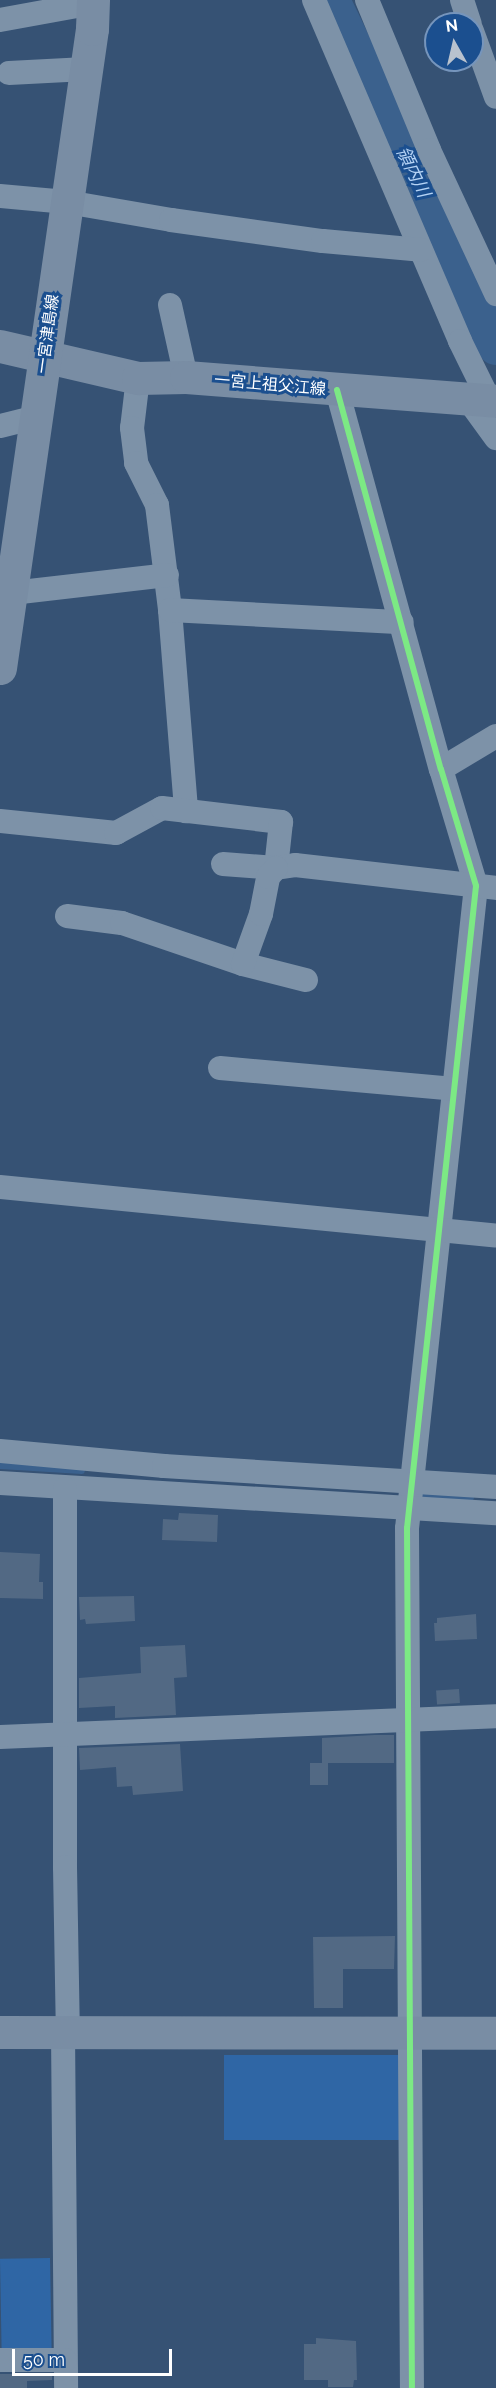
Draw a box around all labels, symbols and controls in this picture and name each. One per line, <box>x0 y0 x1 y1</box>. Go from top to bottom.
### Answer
north arrow <box>424 12 484 72</box>
text: N <box>444 15 459 36</box>
water label: 領内川 <box>391 143 435 201</box>
street label: 一宮津島線 <box>33 293 63 375</box>
street label: 一宮上祖父江線 <box>213 371 327 399</box>
scale bar <box>15 2337 176 2375</box>
text: 50 m <box>23 2349 65 2370</box>

